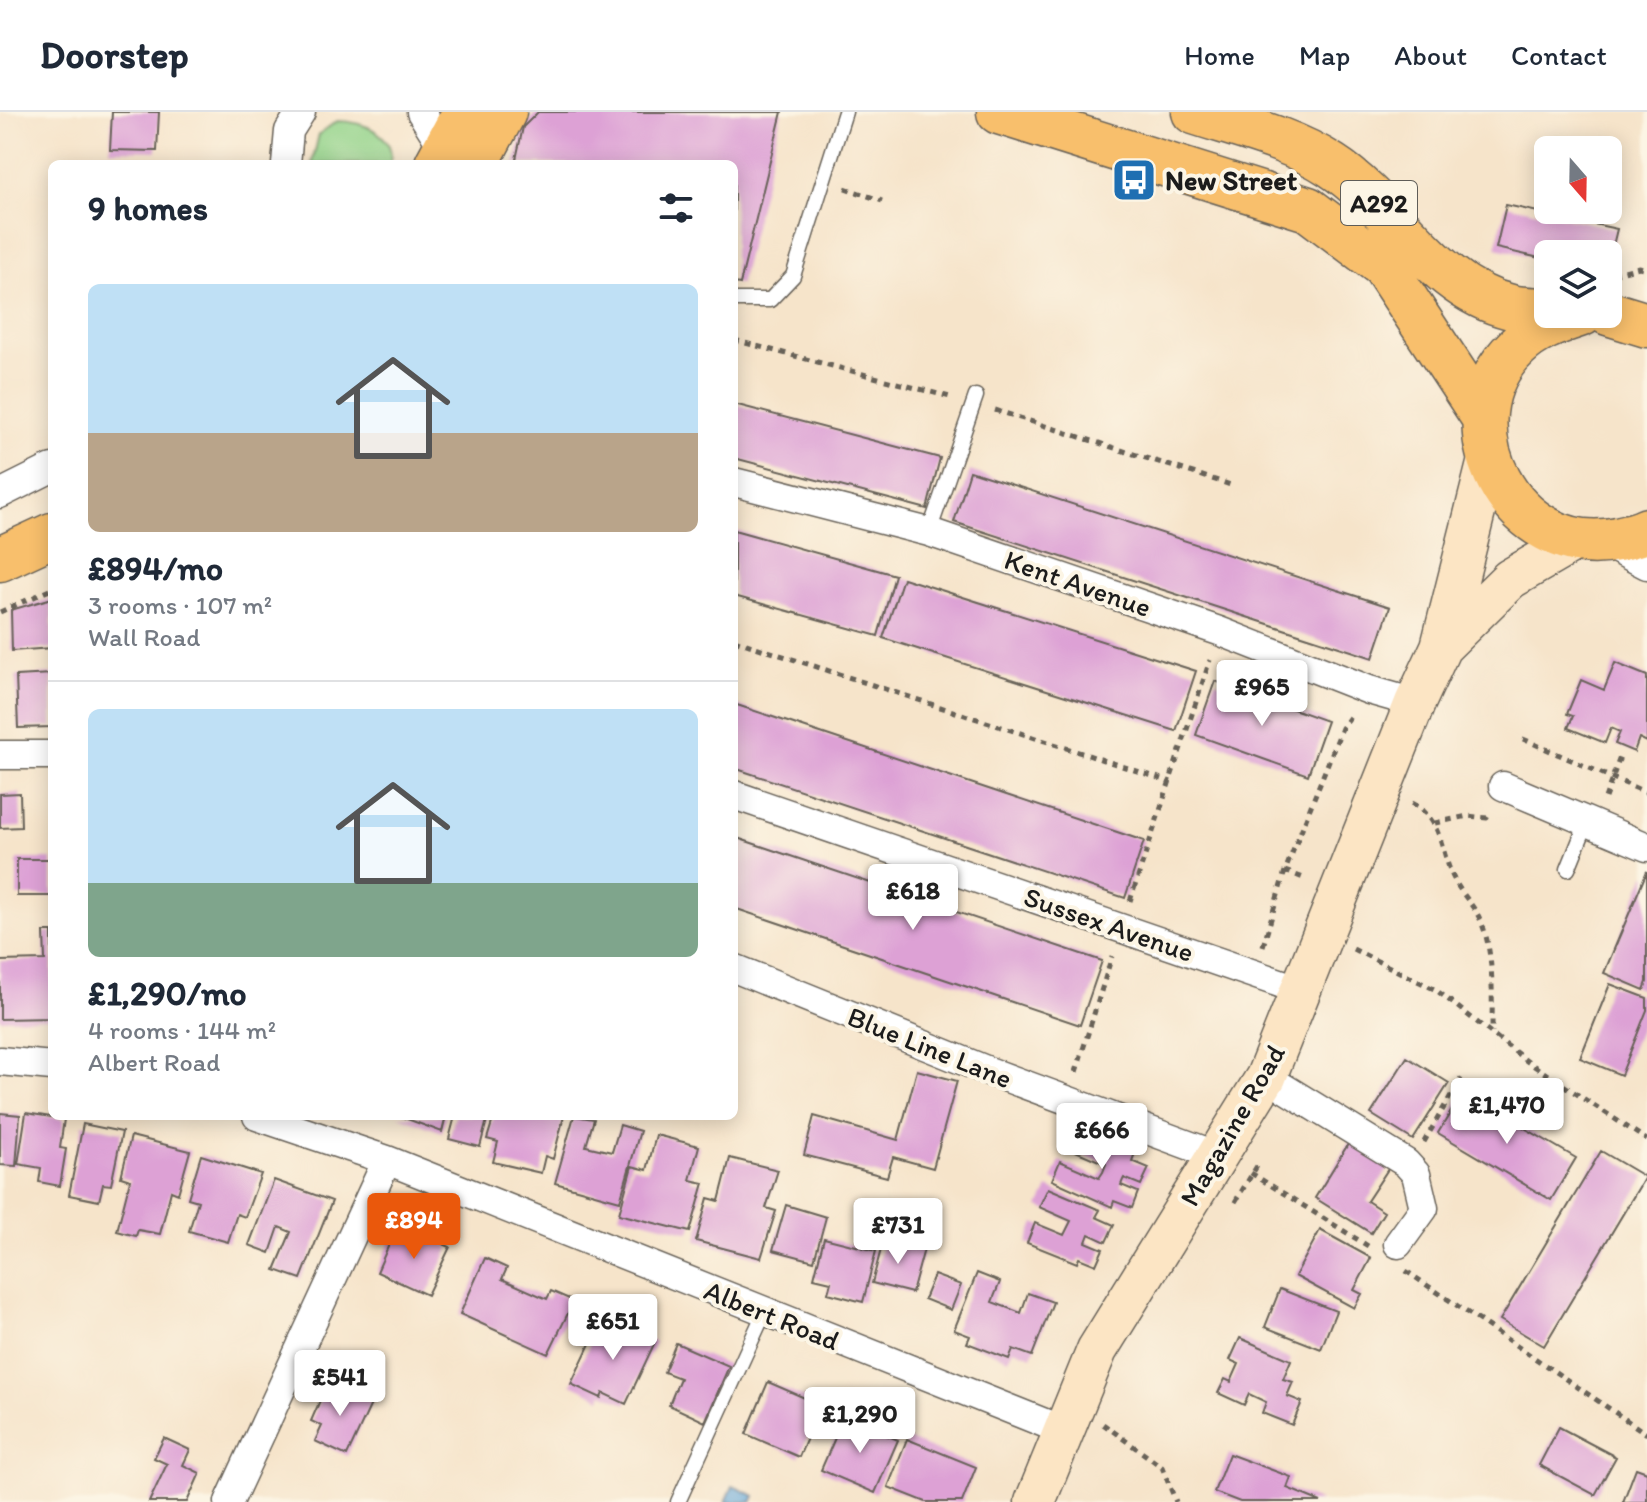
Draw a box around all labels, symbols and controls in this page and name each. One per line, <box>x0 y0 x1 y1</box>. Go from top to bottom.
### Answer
text: Doorstep <box>40 32 189 78</box>
text: Home <box>1184 38 1255 72</box>
text: Map <box>1299 38 1350 72</box>
text: About <box>1394 38 1467 72</box>
text: Contact <box>1511 38 1607 72</box>
north arrow <box>1534 136 1622 224</box>
map controls <box>1534 136 1622 328</box>
bus stop icon: New Street <box>1110 156 1158 204</box>
place label: New Street <box>1165 163 1298 197</box>
road number: A292 <box>1341 181 1417 225</box>
icon: filters <box>654 186 698 230</box>
text: 9 homes <box>88 188 208 229</box>
button: layers <box>1534 240 1622 328</box>
icon: home <box>321 336 465 480</box>
street label: Kent Avenue <box>1000 542 1156 624</box>
text: £894/mo <box>88 548 223 589</box>
text: 3 rooms · 107 m² <box>88 589 272 621</box>
text: Wall Road <box>88 621 200 653</box>
pin: £965 <box>1215 660 1309 728</box>
text: £965 <box>1235 670 1289 702</box>
icon: home <box>321 761 465 905</box>
pin: £618 <box>866 864 960 932</box>
text: £618 <box>886 874 940 906</box>
street label: Sussex Avenue <box>1020 879 1198 969</box>
text: £1,290/mo <box>88 973 247 1014</box>
street label: Blue Line Lane <box>843 999 1017 1095</box>
text: 4 rooms · 144 m² <box>88 1014 276 1046</box>
street label: Magazine Road <box>1172 1038 1292 1212</box>
text: Albert Road <box>88 1046 220 1078</box>
pin: £1,470 <box>1442 1078 1572 1146</box>
text: £1,470 <box>1469 1088 1545 1120</box>
pin: £666 <box>1055 1103 1149 1171</box>
text: £666 <box>1074 1113 1130 1145</box>
pin: £894 <box>367 1193 461 1261</box>
pin: £731 <box>851 1198 945 1266</box>
text: £894 <box>385 1203 443 1235</box>
text: £731 <box>871 1208 925 1240</box>
street label: Albert Road <box>700 1273 844 1357</box>
pin: £651 <box>566 1294 660 1362</box>
text: £651 <box>586 1304 640 1336</box>
pin: £541 <box>293 1350 387 1418</box>
text: £541 <box>312 1360 368 1392</box>
pin: £1,290 <box>795 1387 925 1455</box>
text: £1,290 <box>822 1397 898 1429</box>

